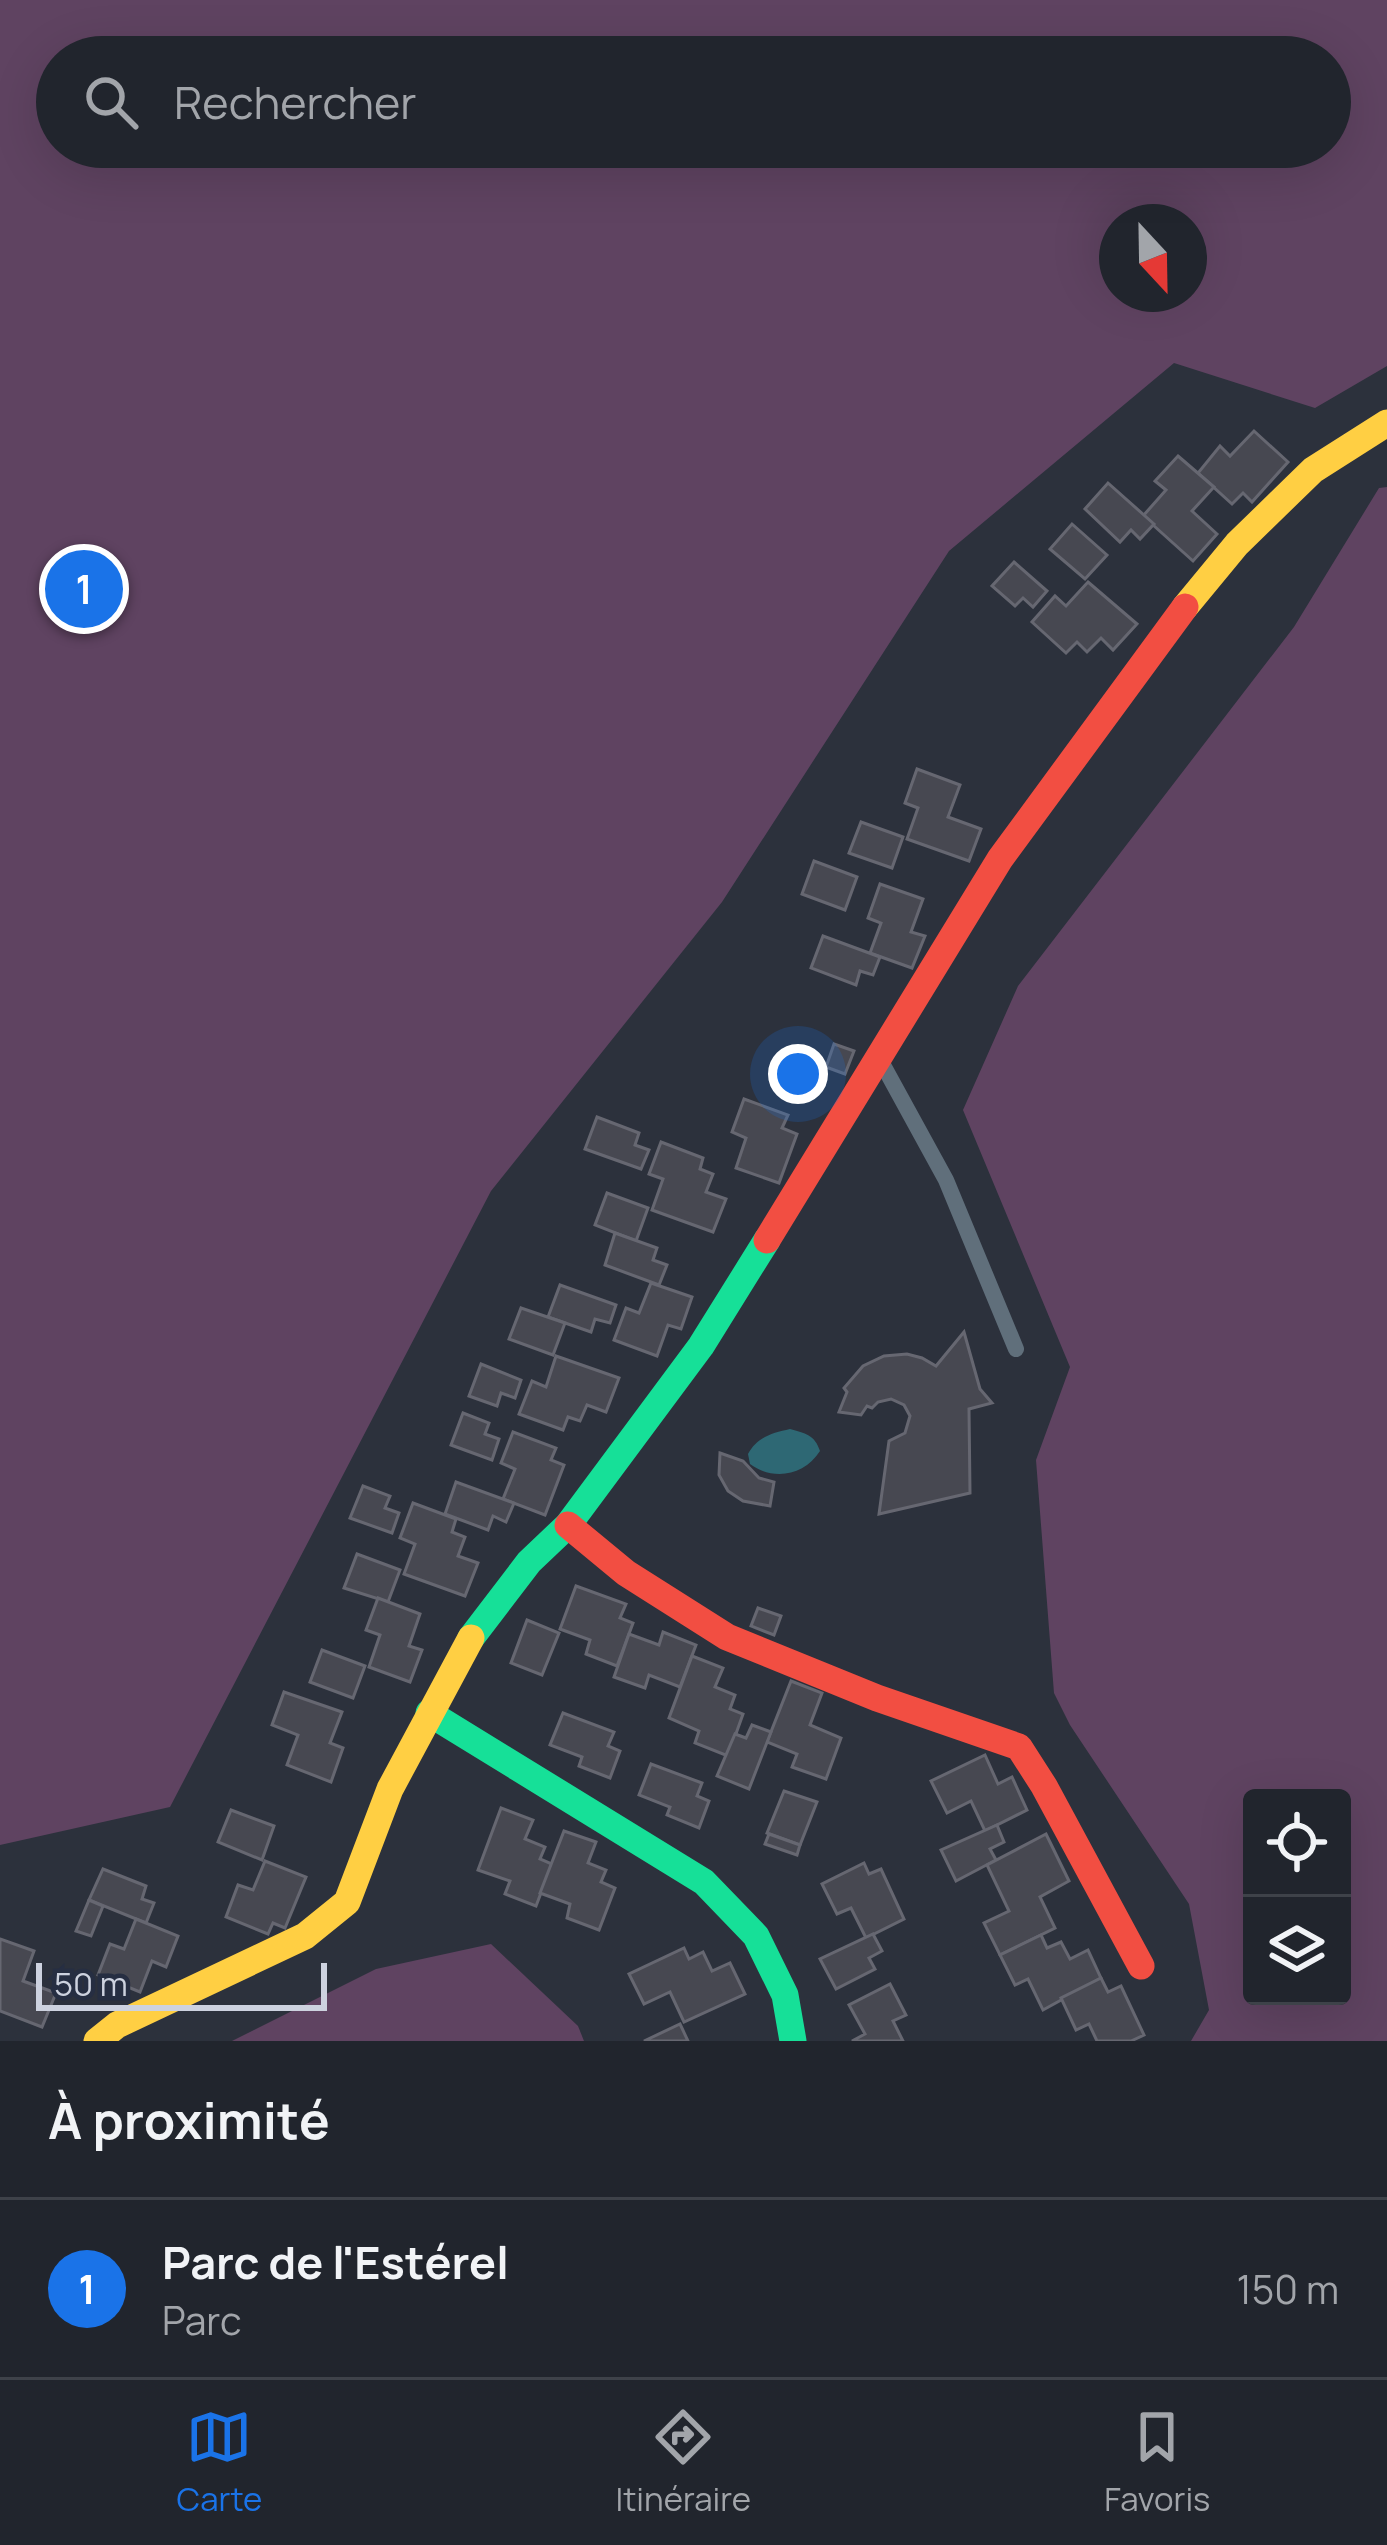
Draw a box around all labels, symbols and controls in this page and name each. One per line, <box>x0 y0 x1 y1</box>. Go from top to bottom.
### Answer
search box <box>36 36 1351 168</box>
icon: search <box>78 69 144 135</box>
text: Rechercher <box>174 71 417 133</box>
north arrow <box>1099 204 1207 312</box>
pin: 1 <box>45 544 123 634</box>
your location <box>768 1044 828 1104</box>
map controls <box>1243 1789 1351 2005</box>
button: locate <box>1243 1789 1351 1897</box>
button: layers <box>1243 1897 1351 2005</box>
scale bar <box>36 1957 327 2010</box>
text: 50 m <box>54 1961 128 2006</box>
text: À proximité <box>48 2085 330 2154</box>
text: Parc de l'Estérel <box>162 2231 509 2293</box>
text: 1 <box>78 2262 96 2316</box>
text: 150 m <box>1237 2262 1339 2316</box>
text: Parc <box>162 2293 242 2347</box>
tab: Carte <box>177 2404 262 2521</box>
tab: Itinéraire <box>615 2404 751 2521</box>
tab: Favoris <box>1104 2404 1210 2521</box>

